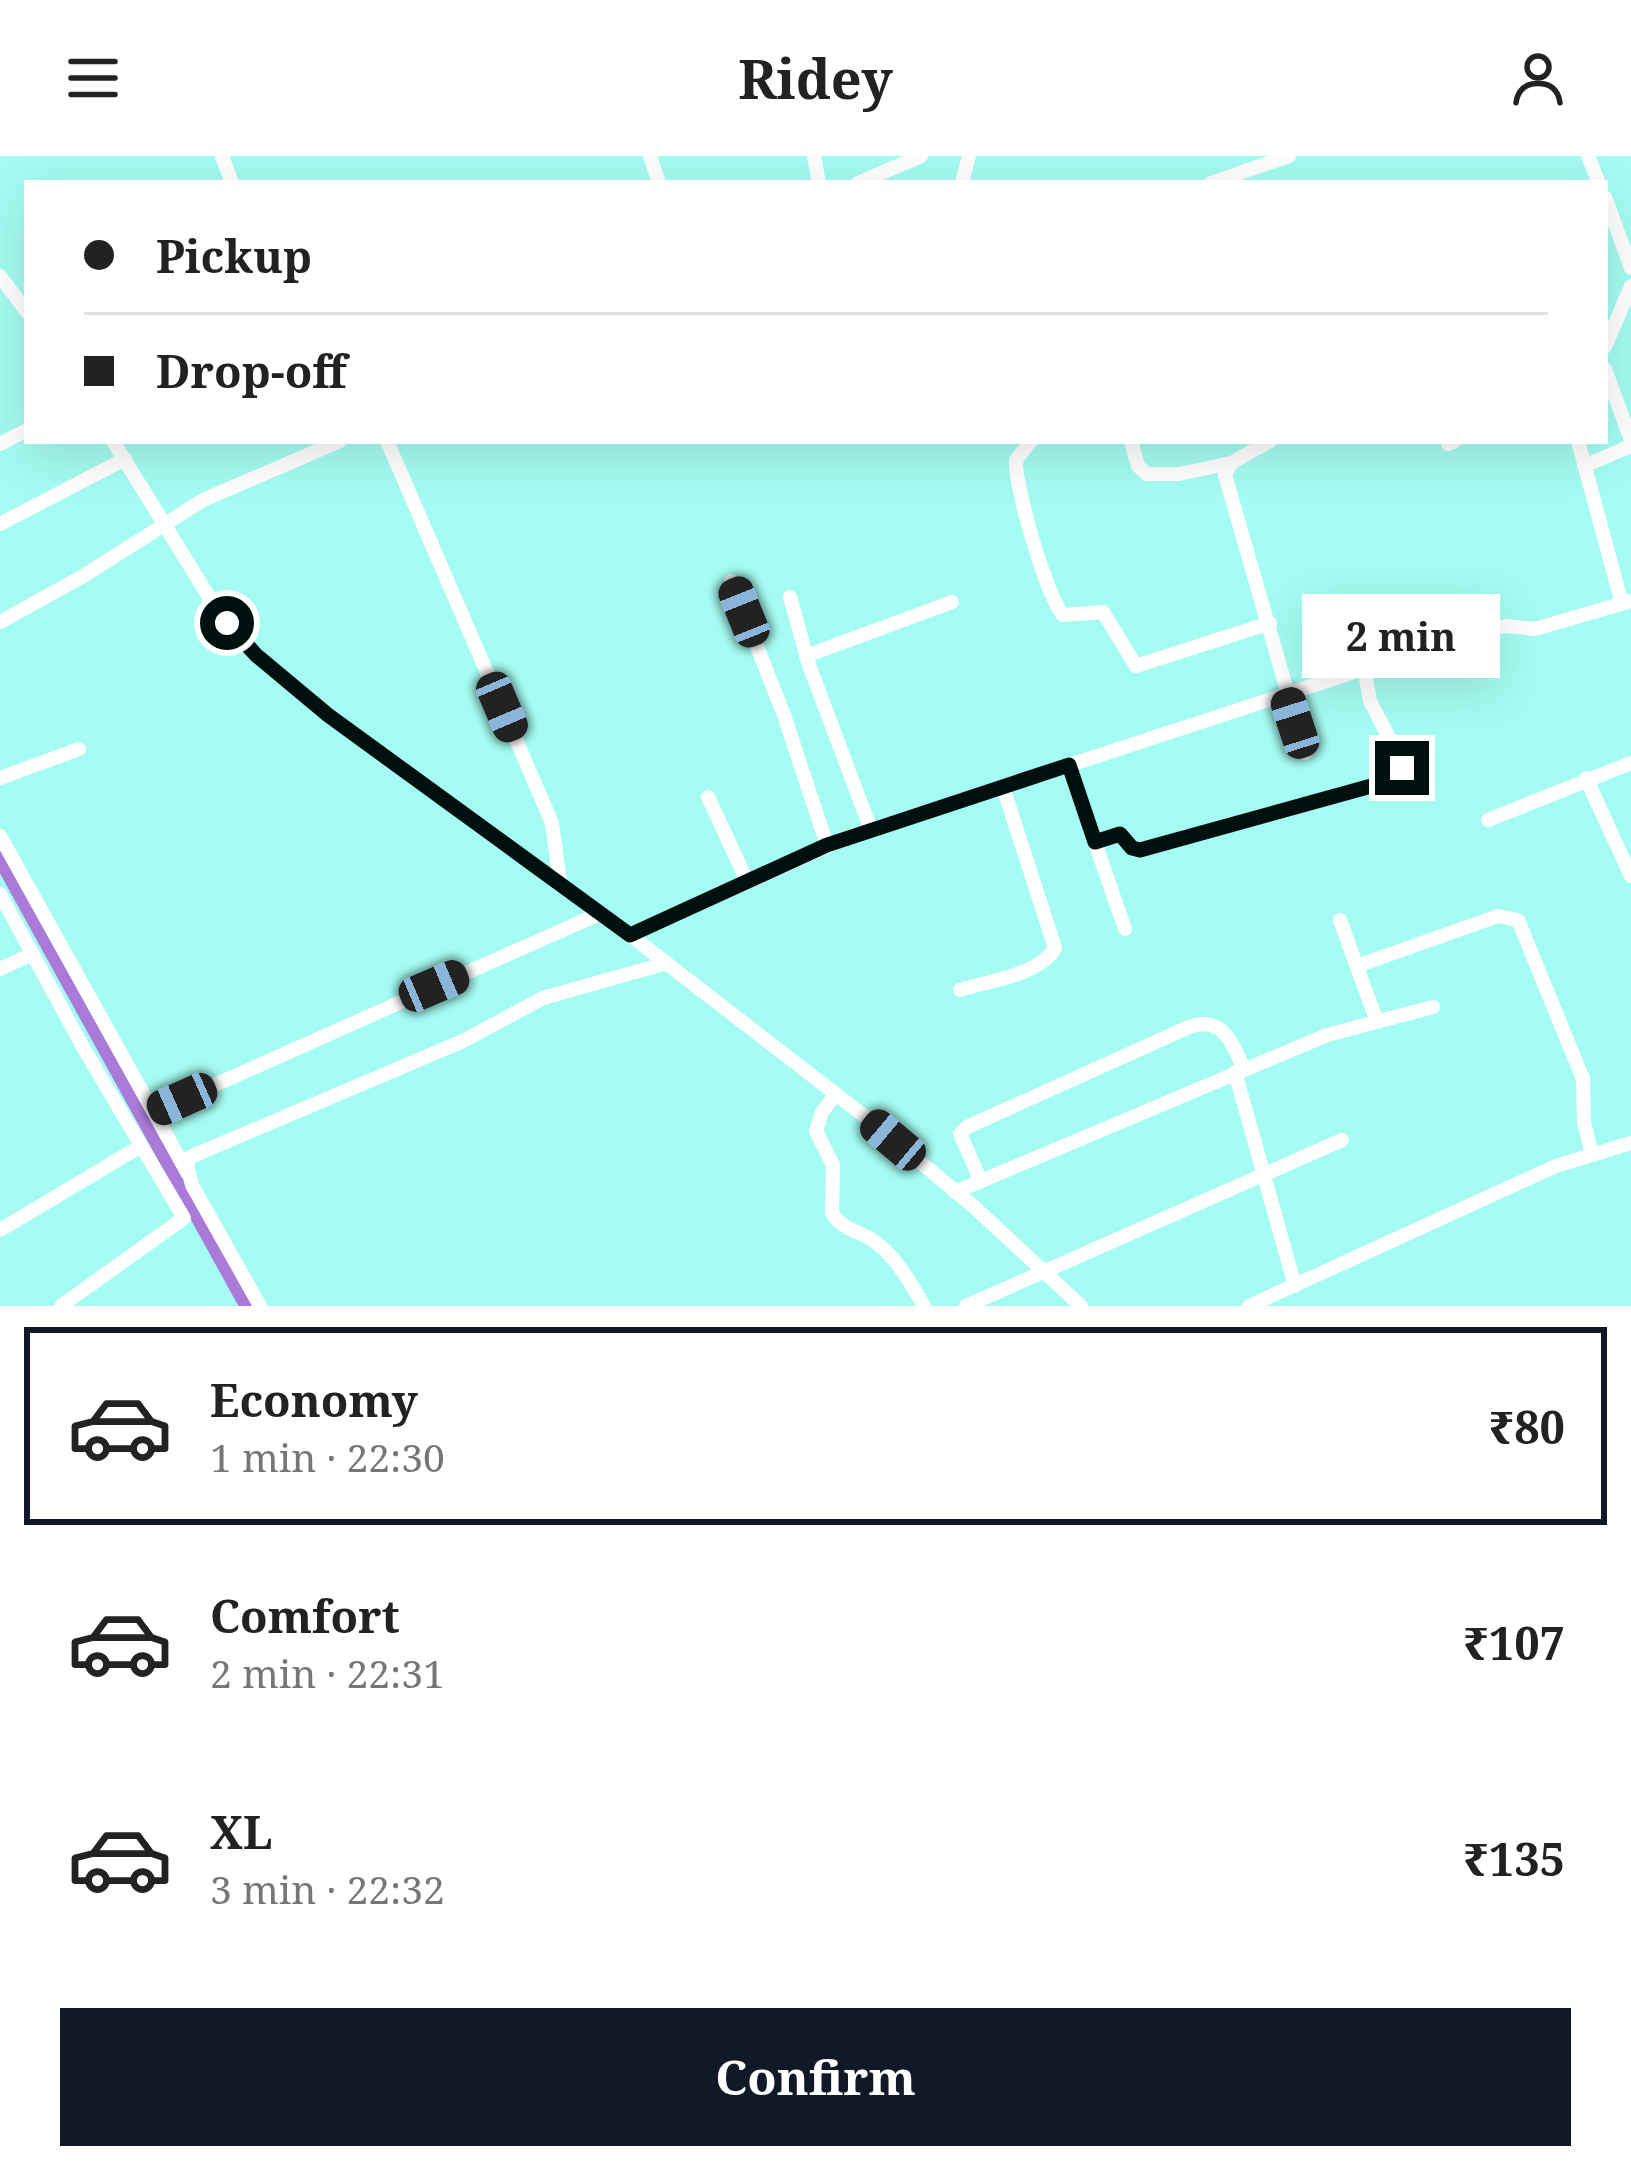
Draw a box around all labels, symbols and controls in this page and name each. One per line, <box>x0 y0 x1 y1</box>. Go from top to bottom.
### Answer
text: Ridey <box>738 41 893 115</box>
icon: menu <box>60 45 126 111</box>
icon: person <box>1505 45 1571 111</box>
text: Pickup <box>156 225 312 286</box>
text: Drop-off <box>156 340 347 401</box>
car <box>714 572 774 652</box>
callout: 2 min <box>1303 594 1501 678</box>
route start <box>200 596 254 650</box>
text: 2 min <box>1346 609 1456 662</box>
car <box>471 667 533 747</box>
car <box>1267 683 1323 763</box>
route end <box>1375 741 1429 795</box>
car <box>394 955 474 1017</box>
car <box>142 1068 222 1130</box>
car <box>854 1103 932 1177</box>
text: Economy <box>210 1369 418 1430</box>
icon: car <box>66 1372 174 1480</box>
text: ₹80 <box>1489 1396 1565 1457</box>
text: 1 min · 22:30 <box>210 1430 445 1483</box>
text: Comfort <box>210 1585 400 1646</box>
icon: car <box>66 1588 174 1696</box>
text: ₹107 <box>1464 1612 1565 1673</box>
text: 2 min · 22:31 <box>210 1646 445 1699</box>
text: XL <box>210 1801 272 1862</box>
icon: car <box>66 1804 174 1912</box>
text: ₹135 <box>1464 1828 1565 1889</box>
text: 3 min · 22:32 <box>210 1862 445 1915</box>
button: Confirm <box>60 2008 1571 2146</box>

